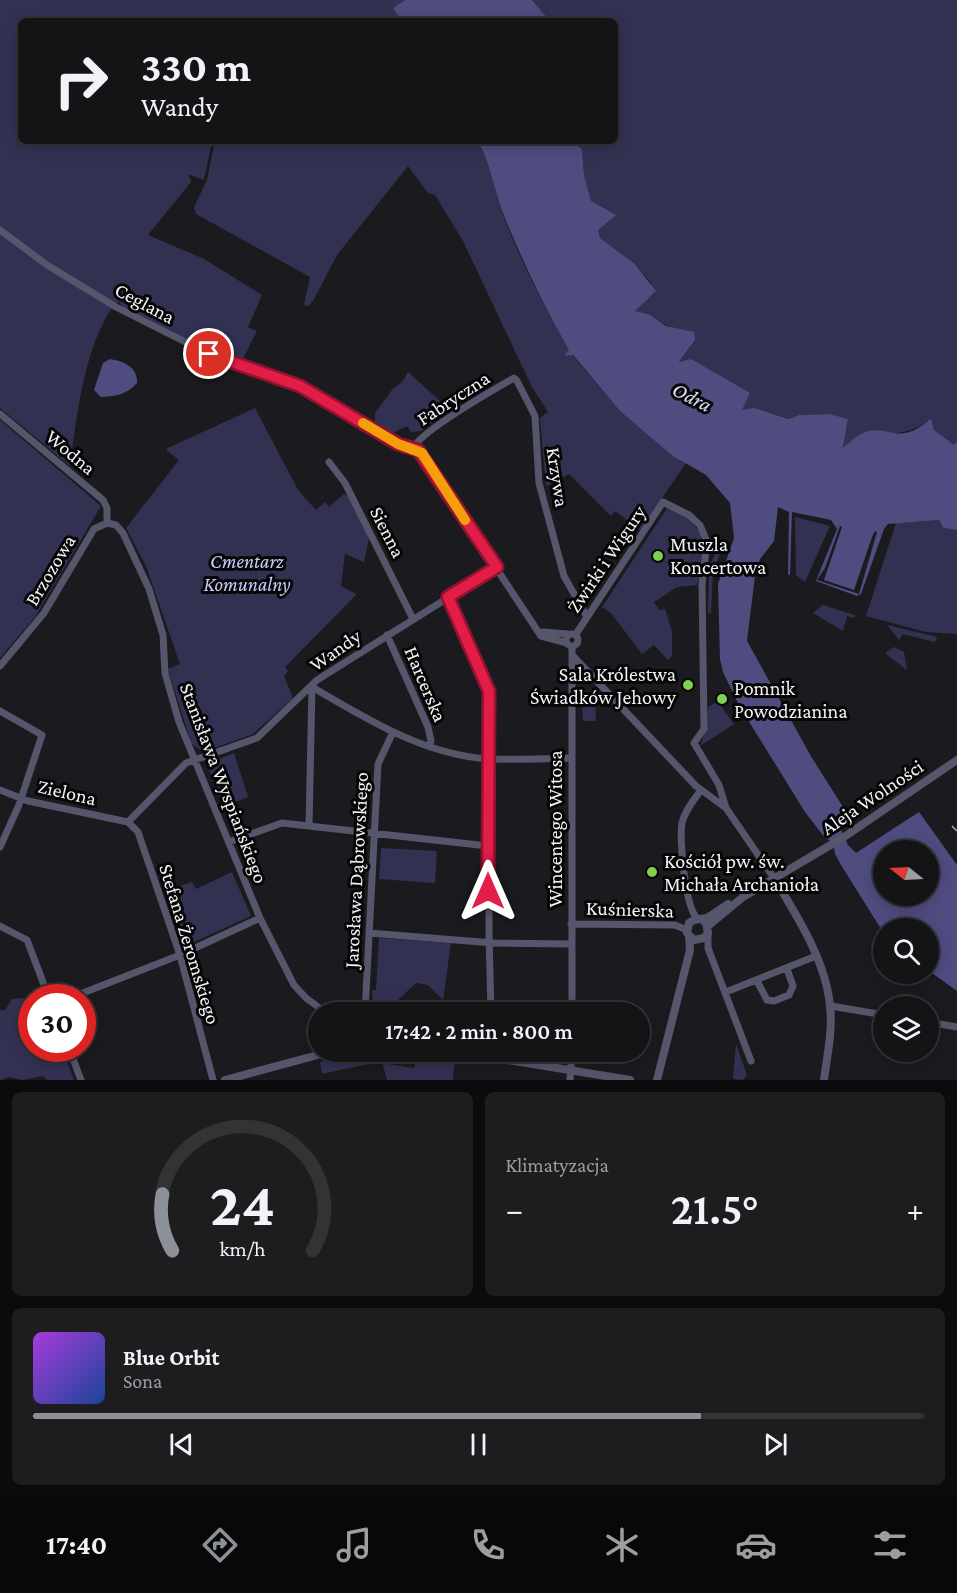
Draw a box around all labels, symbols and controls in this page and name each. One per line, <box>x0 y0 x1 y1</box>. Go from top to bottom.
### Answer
icon: right <box>42 42 120 120</box>
text: 330 m <box>141 43 251 90</box>
text: Wandy <box>141 92 218 122</box>
street label: Ceglana <box>111 278 179 329</box>
pin <box>183 328 234 379</box>
icon: arrive <box>192 337 225 370</box>
street label: Fabryczna <box>413 366 494 430</box>
water label: Odra <box>668 377 716 417</box>
street label: Wodna <box>42 425 100 479</box>
street label: Krzywa <box>541 446 574 509</box>
street label: Żwirki i Wigury <box>562 501 651 617</box>
street label: Sienna <box>366 503 410 561</box>
street label: Brzozowa <box>20 531 80 609</box>
place label: Muszla Koncertowa <box>670 533 766 578</box>
marker: Muszla Koncertowa <box>651 549 665 563</box>
park label: Cmentarz Komunalny <box>203 550 291 596</box>
street label: Wandy <box>305 624 366 676</box>
street label: Harcerska <box>400 643 452 725</box>
place label: Sala Królestwa Świadków Jehowy <box>530 663 677 709</box>
place label: Pomnik Powodzianina <box>734 677 847 722</box>
marker: Sala Królestwa Świadków Jehowy <box>681 678 695 692</box>
street label: Stanisława Wyspiańskiego <box>175 680 272 887</box>
marker: Pomnik Powodzianina <box>715 692 729 706</box>
street label: Wincentego Witosa <box>544 750 567 908</box>
street label: Aleja Wolności <box>817 755 928 840</box>
street label: Jarosława Dąbrowskiego <box>340 771 373 971</box>
street label: Zielona <box>35 775 99 809</box>
north arrow <box>873 840 939 906</box>
map controls <box>873 840 939 1062</box>
place label: Kościół pw. św. Michała Archanioła <box>664 850 819 895</box>
position arrow <box>456 859 520 923</box>
street label: Stefana Żeromskiego <box>154 861 225 1027</box>
marker: Kościół pw. św. Michała Archanioła <box>645 865 659 879</box>
street label: Kuśnierska <box>586 896 674 922</box>
button: search <box>873 918 939 984</box>
speed limit sign: 30 <box>18 984 96 1062</box>
button: layers <box>873 996 939 1062</box>
text: 17:42 · 2 min · 800 m <box>385 1019 573 1044</box>
text: Klimatyzacja <box>506 1154 609 1176</box>
text: 24 <box>210 1169 275 1238</box>
text: 21.5° <box>671 1184 759 1234</box>
text: − <box>506 1191 523 1228</box>
text: + <box>907 1191 924 1228</box>
text: km/h <box>219 1237 266 1261</box>
text: Blue Orbit <box>123 1345 219 1370</box>
text: Sona <box>123 1370 162 1392</box>
icon: previous <box>165 1428 198 1461</box>
icon: pause <box>462 1428 495 1461</box>
icon: next <box>759 1428 792 1461</box>
icon: directions <box>199 1524 241 1566</box>
icon: music <box>333 1524 375 1566</box>
icon: phone <box>467 1524 509 1566</box>
icon: climate <box>601 1524 643 1566</box>
icon: car <box>735 1524 777 1566</box>
icon: filters <box>869 1524 911 1566</box>
text: 17:40 <box>46 1530 107 1560</box>

